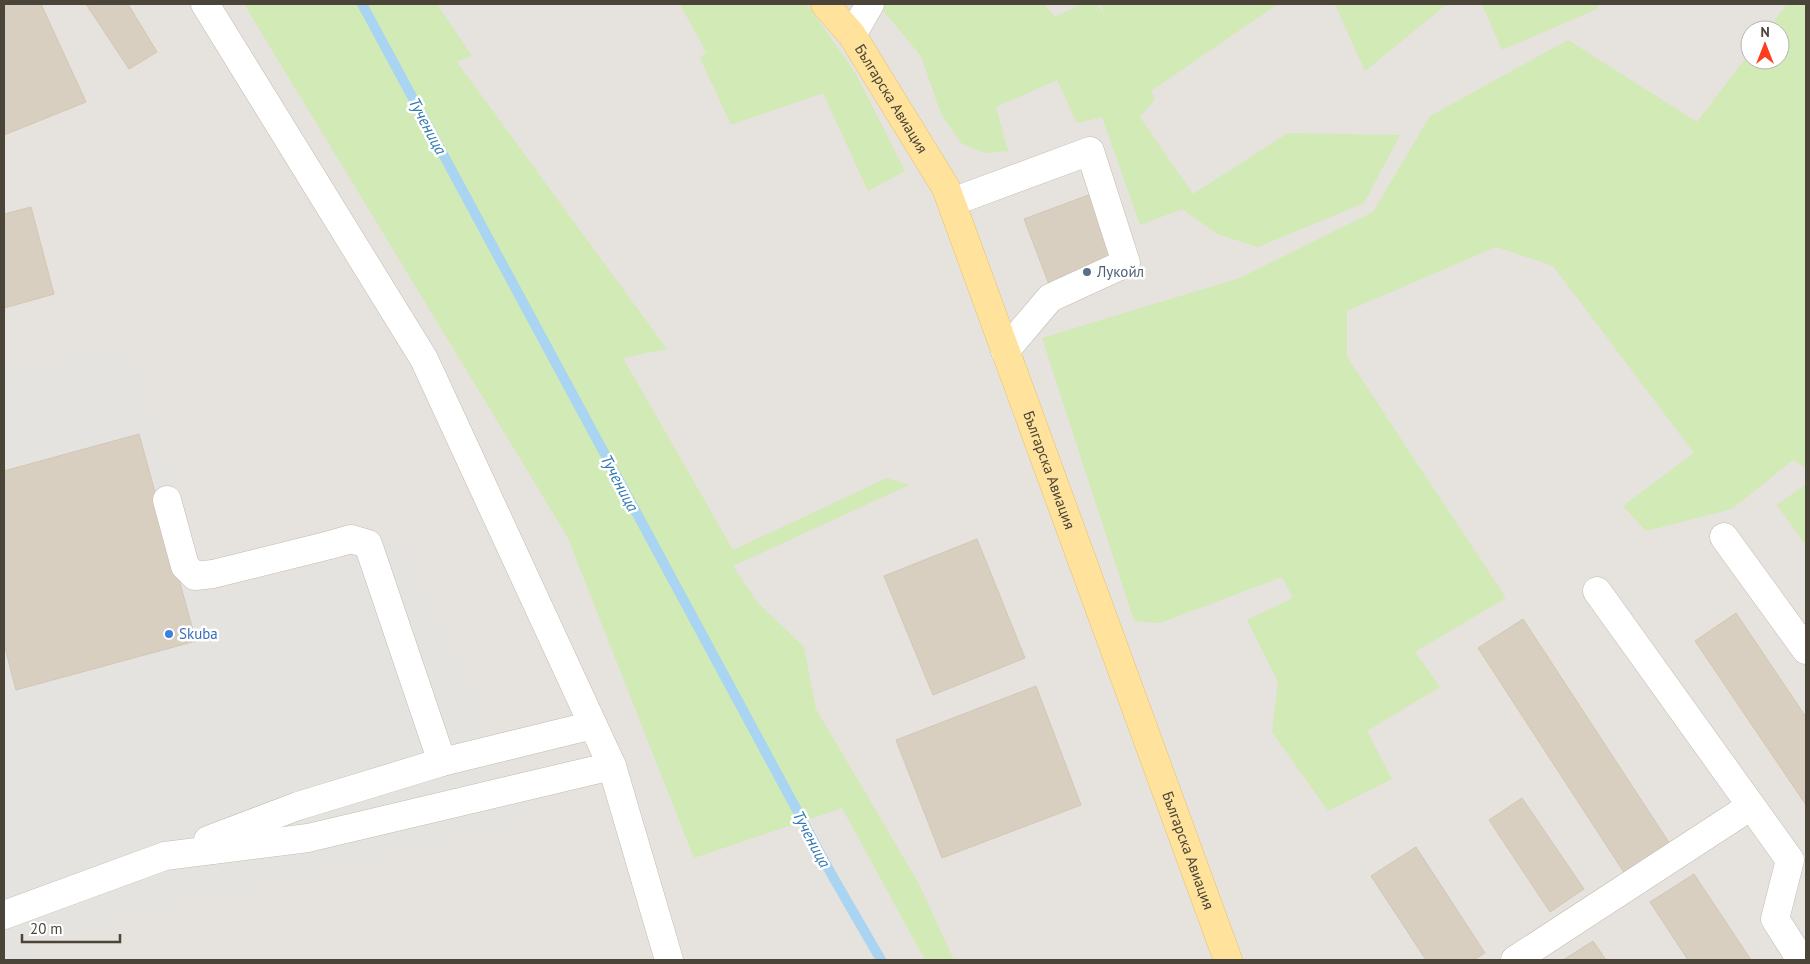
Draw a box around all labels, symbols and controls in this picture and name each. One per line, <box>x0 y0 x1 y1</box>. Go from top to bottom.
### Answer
north arrow <box>1740 20 1790 70</box>
text: N <box>1760 23 1770 41</box>
street label: Българска Авиация <box>851 40 932 157</box>
water label: Тученица <box>405 94 451 158</box>
place label: Лукойл <box>1096 262 1144 281</box>
marker: Лукойл <box>1081 266 1093 278</box>
street label: Българска Авиация <box>1019 408 1080 532</box>
water label: Тученица <box>597 451 643 515</box>
place label: Skuba <box>179 624 218 643</box>
marker: Skuba <box>163 628 175 640</box>
street label: Българска Авиация <box>1158 789 1219 912</box>
water label: Тученица <box>789 807 835 871</box>
scale bar <box>22 912 120 944</box>
text: 20 m <box>30 919 63 938</box>

